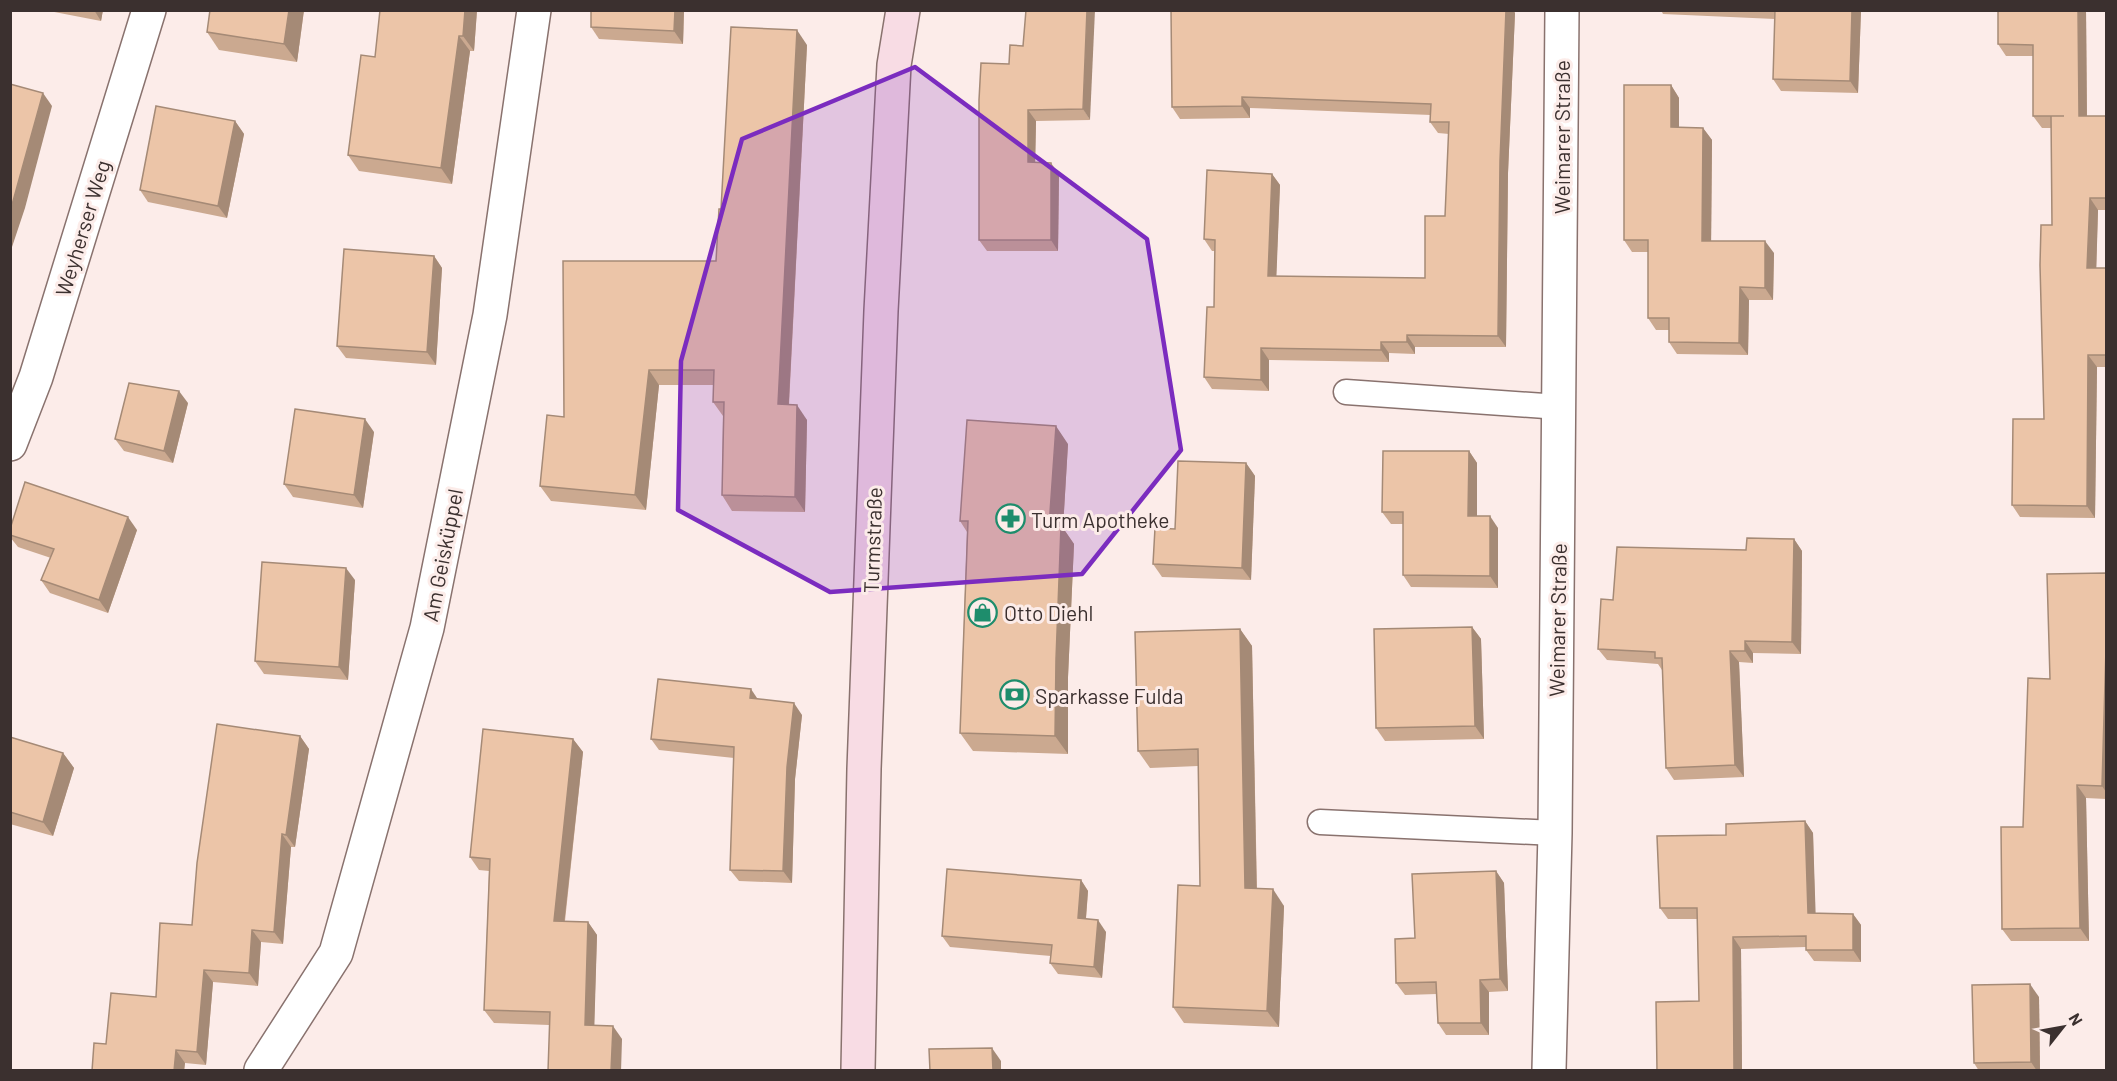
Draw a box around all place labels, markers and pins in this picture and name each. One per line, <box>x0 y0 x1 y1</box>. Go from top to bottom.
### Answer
pharmacy icon: Turm Apotheke <box>994 503 1026 535</box>
place label: Turm Apotheke <box>1031 507 1169 532</box>
shop icon: Otto Diehl <box>967 596 999 628</box>
place label: Otto Diehl <box>1004 600 1093 625</box>
bank icon: Sparkasse Fulda <box>998 679 1030 711</box>
place label: Sparkasse Fulda <box>1035 683 1183 708</box>

